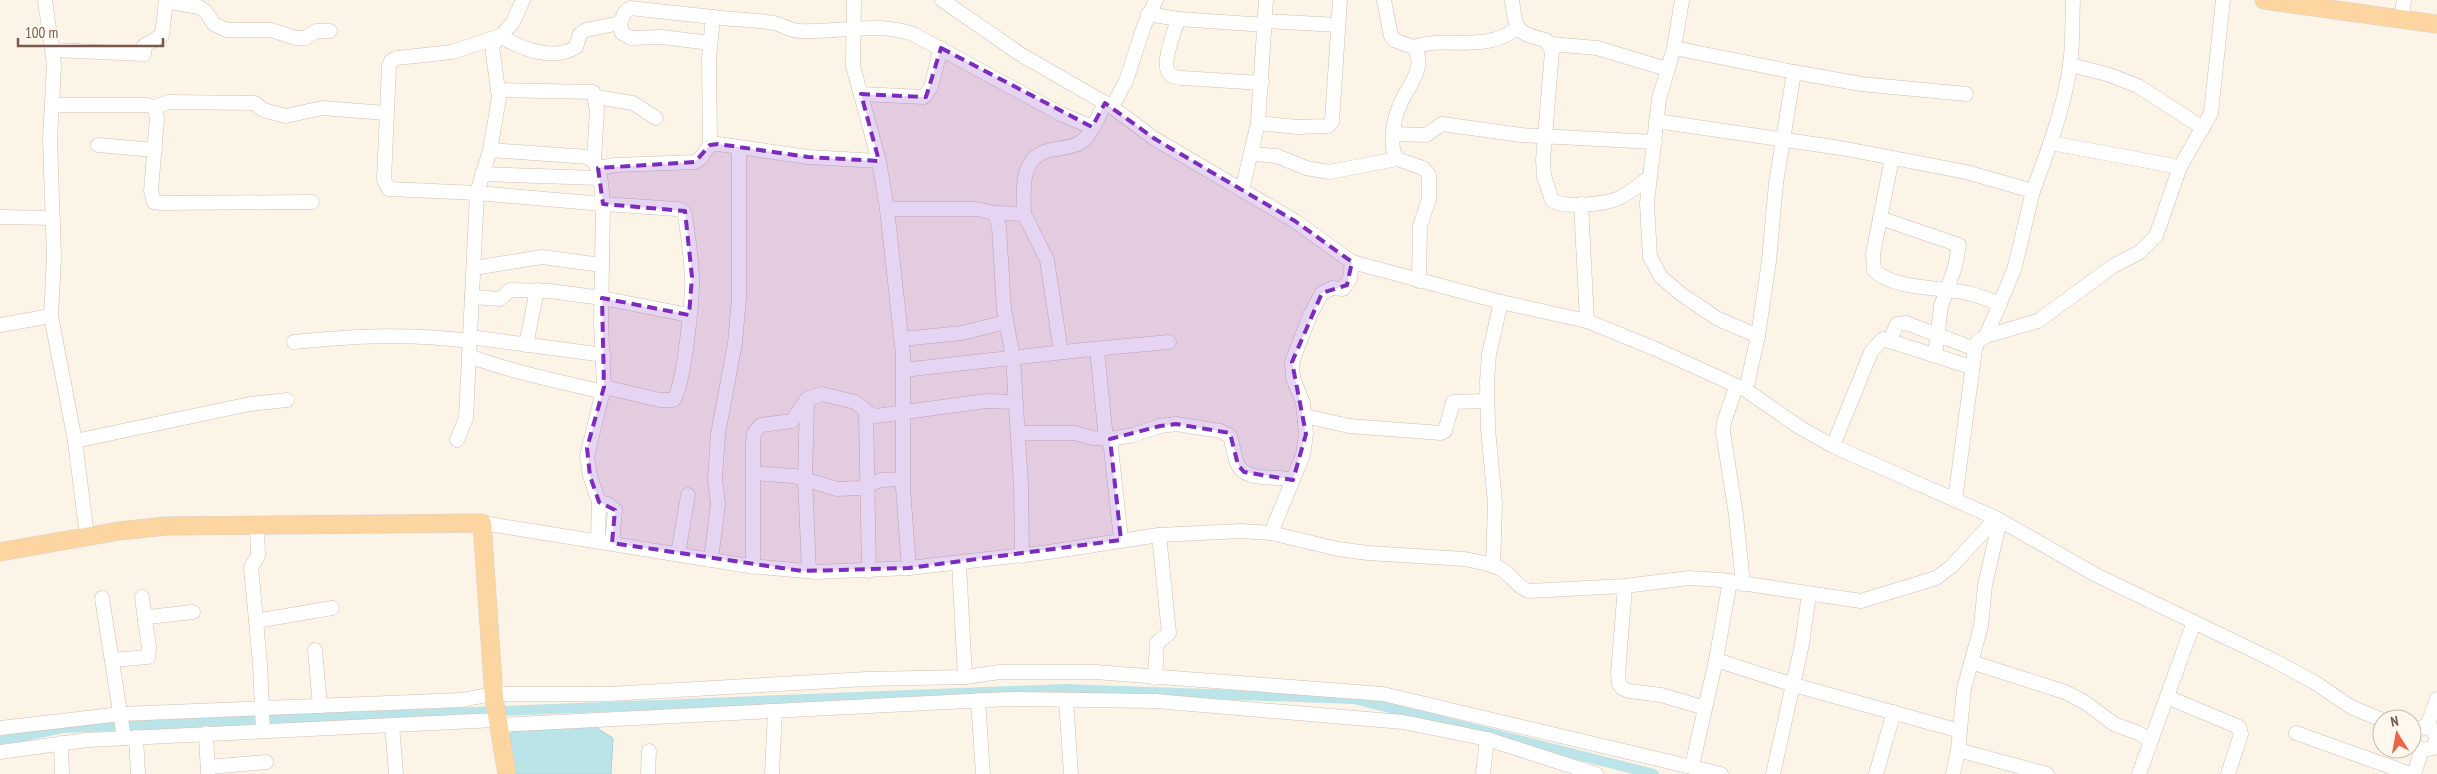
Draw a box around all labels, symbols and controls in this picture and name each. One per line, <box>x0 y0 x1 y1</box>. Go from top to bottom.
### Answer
scale bar <box>18 15 162 47</box>
text: 100 m <box>25 23 58 42</box>
north arrow <box>2372 709 2422 759</box>
text: N <box>2389 712 2400 731</box>

